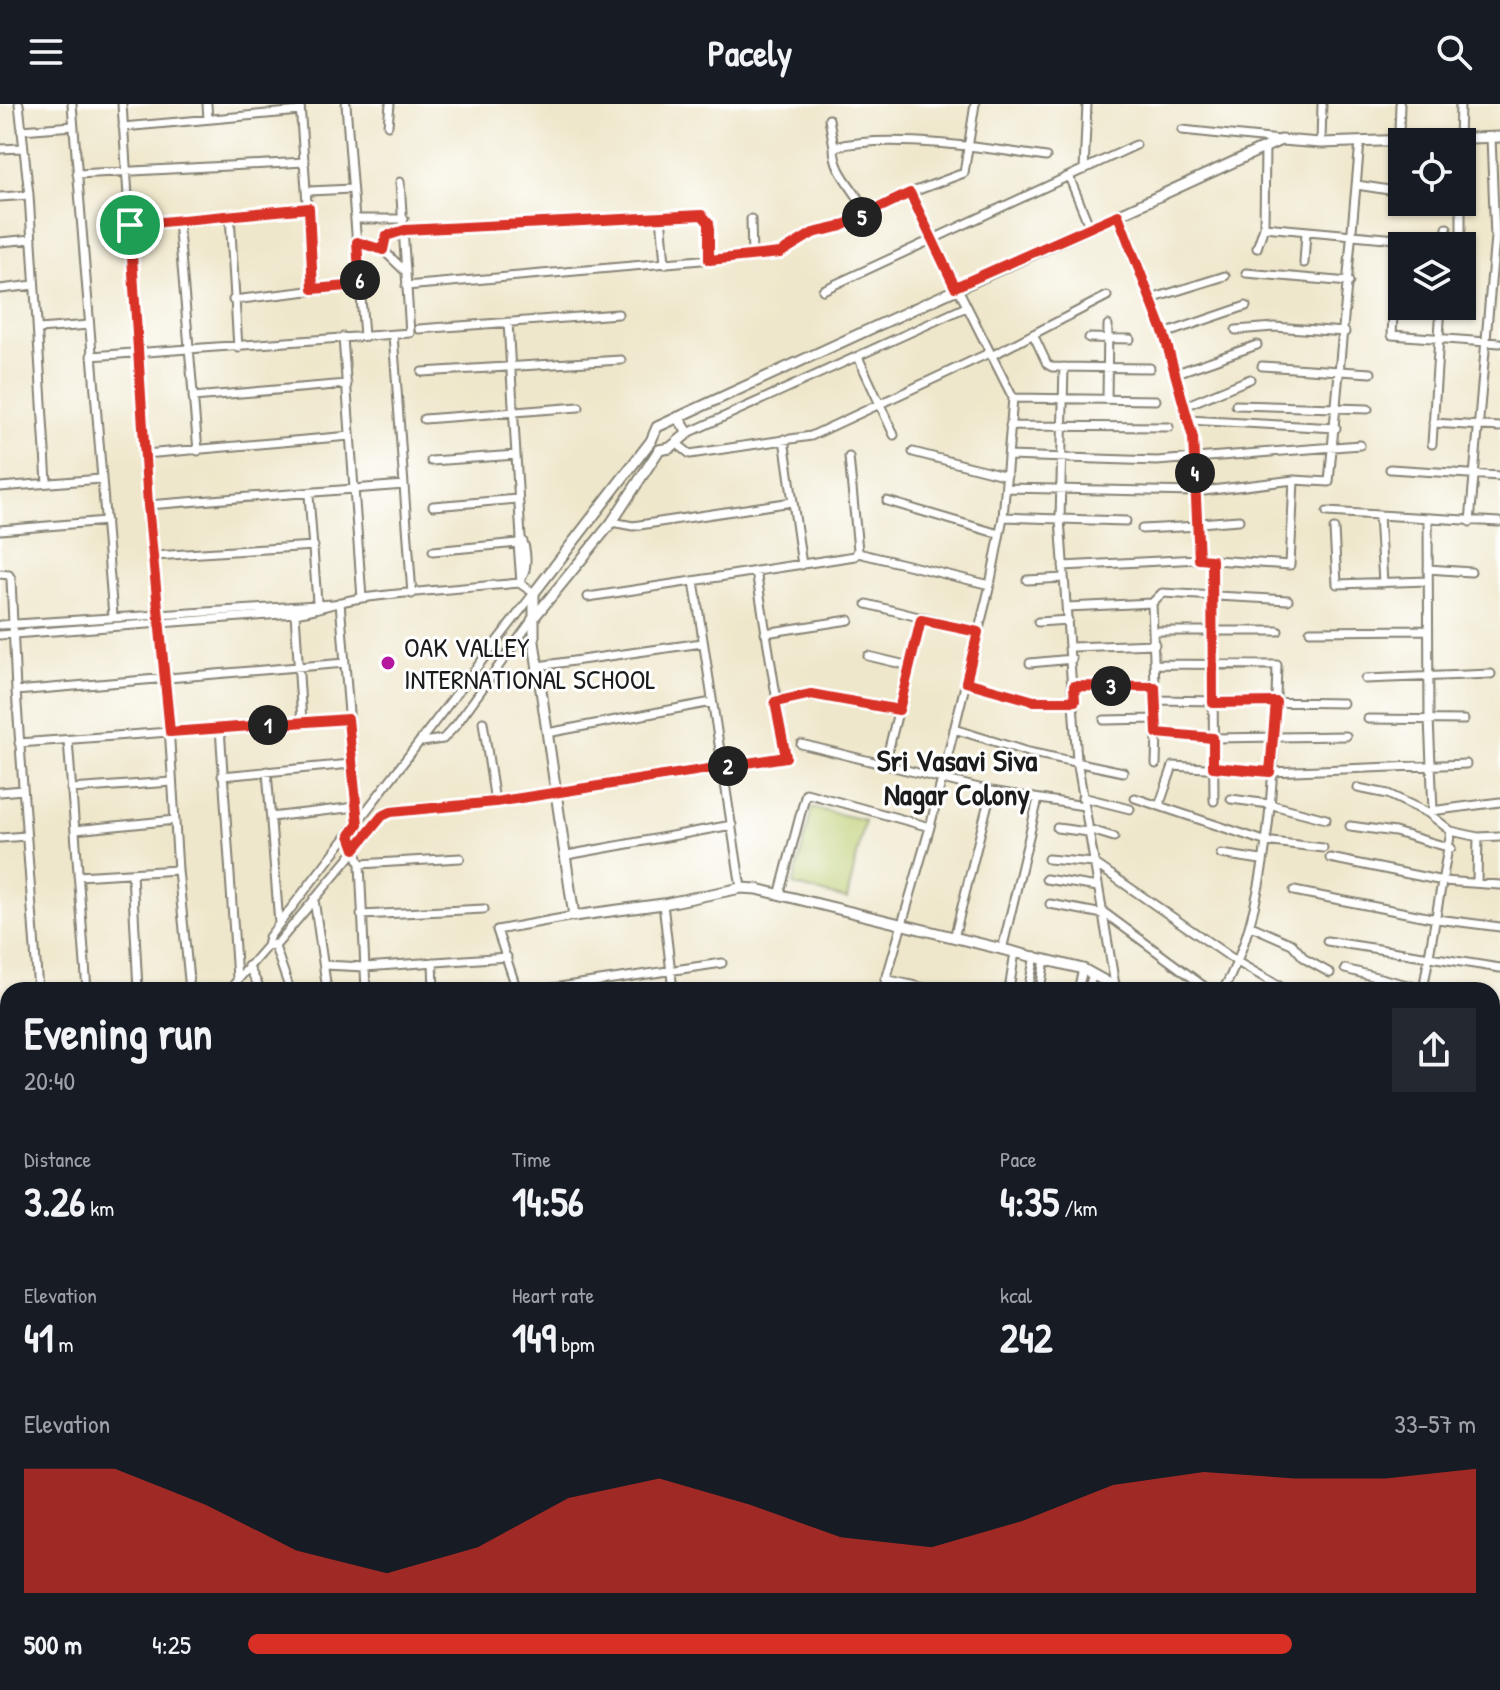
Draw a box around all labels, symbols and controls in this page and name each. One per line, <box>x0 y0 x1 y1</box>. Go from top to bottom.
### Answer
text: Pacely <box>708 28 792 77</box>
icon: menu <box>24 30 68 74</box>
icon: search <box>1432 30 1476 74</box>
map controls <box>1388 128 1476 320</box>
button: locate <box>1388 128 1476 216</box>
pin <box>96 191 164 259</box>
pin: 5 <box>842 197 882 237</box>
text: 5 <box>857 202 867 232</box>
icon: arrive <box>108 203 152 247</box>
button: layers <box>1388 232 1476 320</box>
pin: 6 <box>340 260 380 300</box>
text: 6 <box>356 265 364 295</box>
pin: 4 <box>1175 453 1215 493</box>
text: 4 <box>1191 458 1199 488</box>
place label: OAK VALLEY INTERNATIONAL SCHOOL <box>404 628 656 698</box>
marker: OAK VALLEY INTERNATIONAL SCHOOL <box>379 654 397 672</box>
pin: 3 <box>1091 666 1131 706</box>
text: 3 <box>1106 671 1116 701</box>
pin: 1 <box>248 705 288 745</box>
text: 1 <box>264 710 272 740</box>
district label: Sri Vasavi Siva Nagar Colony <box>877 740 1038 815</box>
pin: 2 <box>708 746 748 786</box>
text: 2 <box>723 751 733 781</box>
text: Evening run <box>24 1003 212 1063</box>
button: share <box>1392 1008 1476 1092</box>
text: 20:40 <box>24 1063 75 1098</box>
text: Distance <box>24 1144 91 1174</box>
text: Time <box>512 1144 551 1174</box>
text: Pace <box>1000 1144 1037 1174</box>
text: 3.26 <box>24 1174 85 1228</box>
text: 14:56 <box>512 1174 584 1228</box>
text: 4:35 <box>1000 1174 1059 1228</box>
text: km <box>85 1193 114 1223</box>
text: /km <box>1059 1193 1098 1223</box>
text: Elevation <box>24 1280 97 1310</box>
text: Heart rate <box>512 1280 594 1310</box>
text: kcal <box>1000 1280 1032 1310</box>
text: 41 <box>24 1310 54 1364</box>
text: 149 <box>512 1310 556 1364</box>
text: 242 <box>1000 1310 1052 1364</box>
text: m <box>54 1329 74 1359</box>
text: bpm <box>556 1329 595 1359</box>
text: Elevation <box>24 1406 110 1441</box>
text: 33–57 m <box>1394 1406 1476 1441</box>
text: 500 m <box>24 1627 82 1662</box>
text: 4:25 <box>152 1627 191 1662</box>

